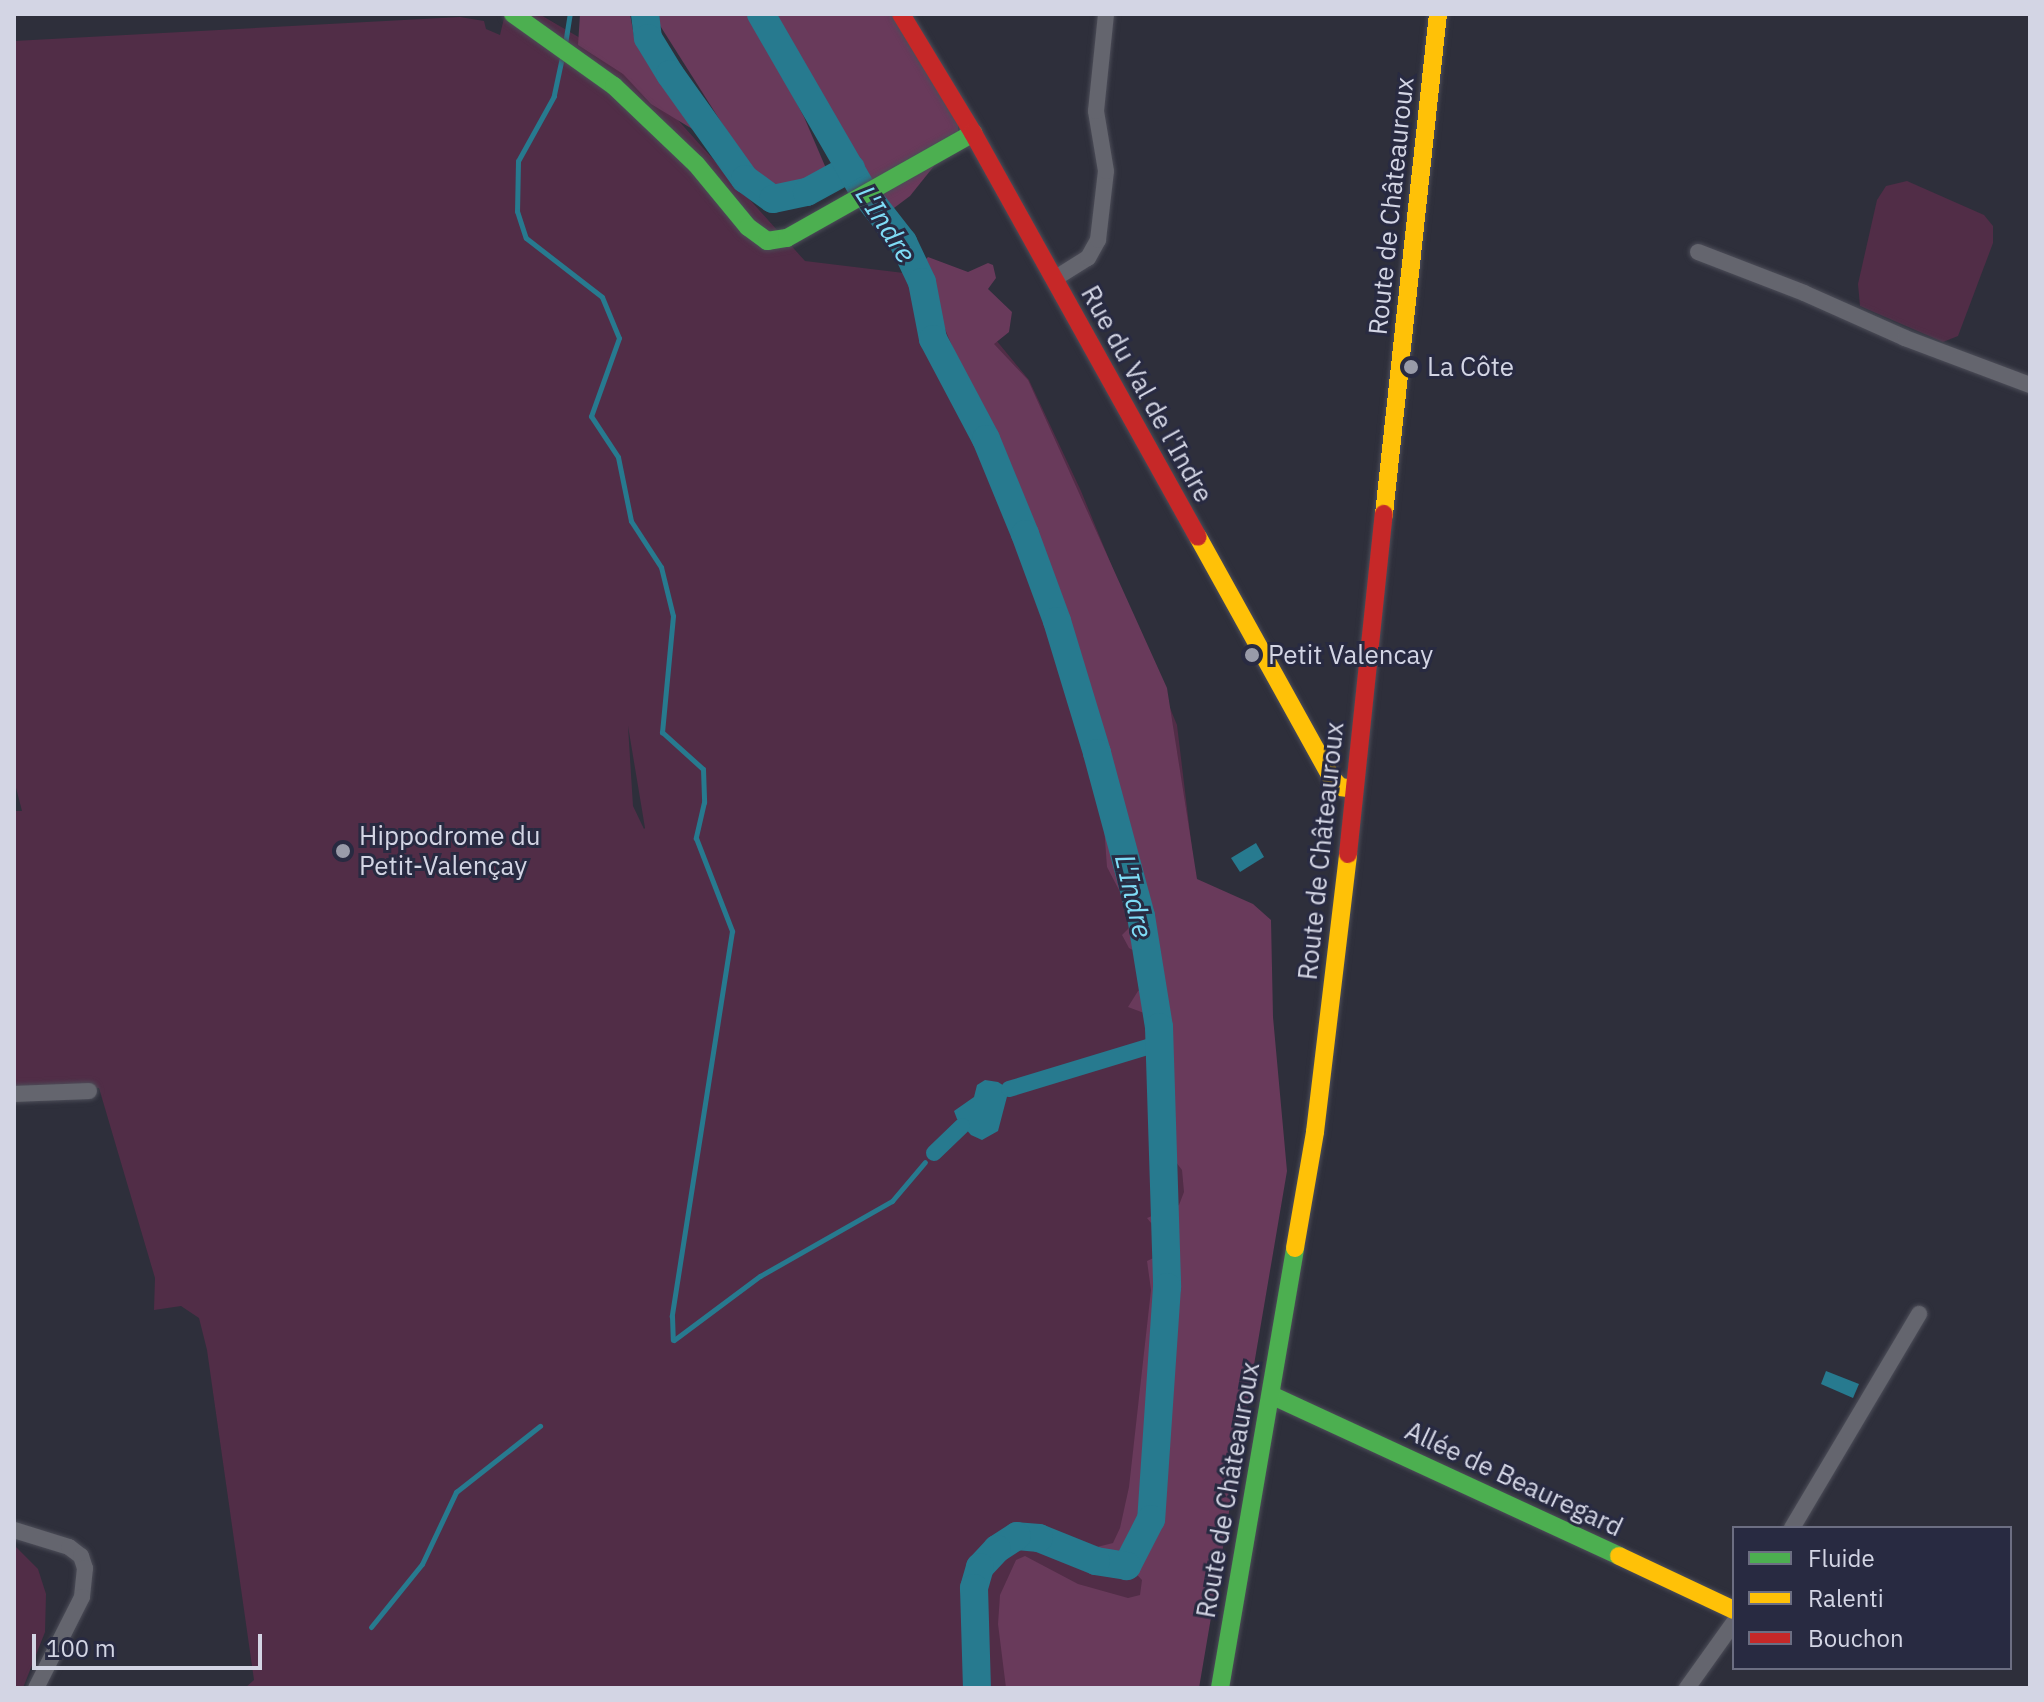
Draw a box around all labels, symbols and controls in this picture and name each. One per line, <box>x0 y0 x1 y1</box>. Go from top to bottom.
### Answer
street label: Route de Châteauroux <box>1362 75 1420 337</box>
water label: L'Indre <box>849 179 923 269</box>
street label: Rue du Val de l'Indre <box>1075 280 1219 508</box>
place label: La Côte <box>1427 351 1514 383</box>
marker: La Côte <box>1402 358 1420 376</box>
place label: Petit Valencay <box>1268 639 1433 671</box>
marker: Petit Valencay <box>1243 646 1261 664</box>
street label: Route de Châteauroux <box>1292 720 1350 982</box>
place label: Hippodrome du Petit-Valençay <box>359 820 541 882</box>
marker: Hippodrome du Petit-Valençay <box>334 842 352 860</box>
water label: L'Indre <box>1108 851 1160 941</box>
street label: Route de Châteauroux <box>1190 1360 1266 1620</box>
street label: Allée de Beauregard <box>1400 1415 1628 1543</box>
legend <box>1732 1526 2012 1670</box>
text: Fluide <box>1808 1542 1875 1574</box>
text: Ralenti <box>1808 1582 1884 1614</box>
scale bar <box>36 1618 266 1668</box>
text: Bouchon <box>1808 1622 1904 1654</box>
text: 100 m <box>46 1632 116 1664</box>

